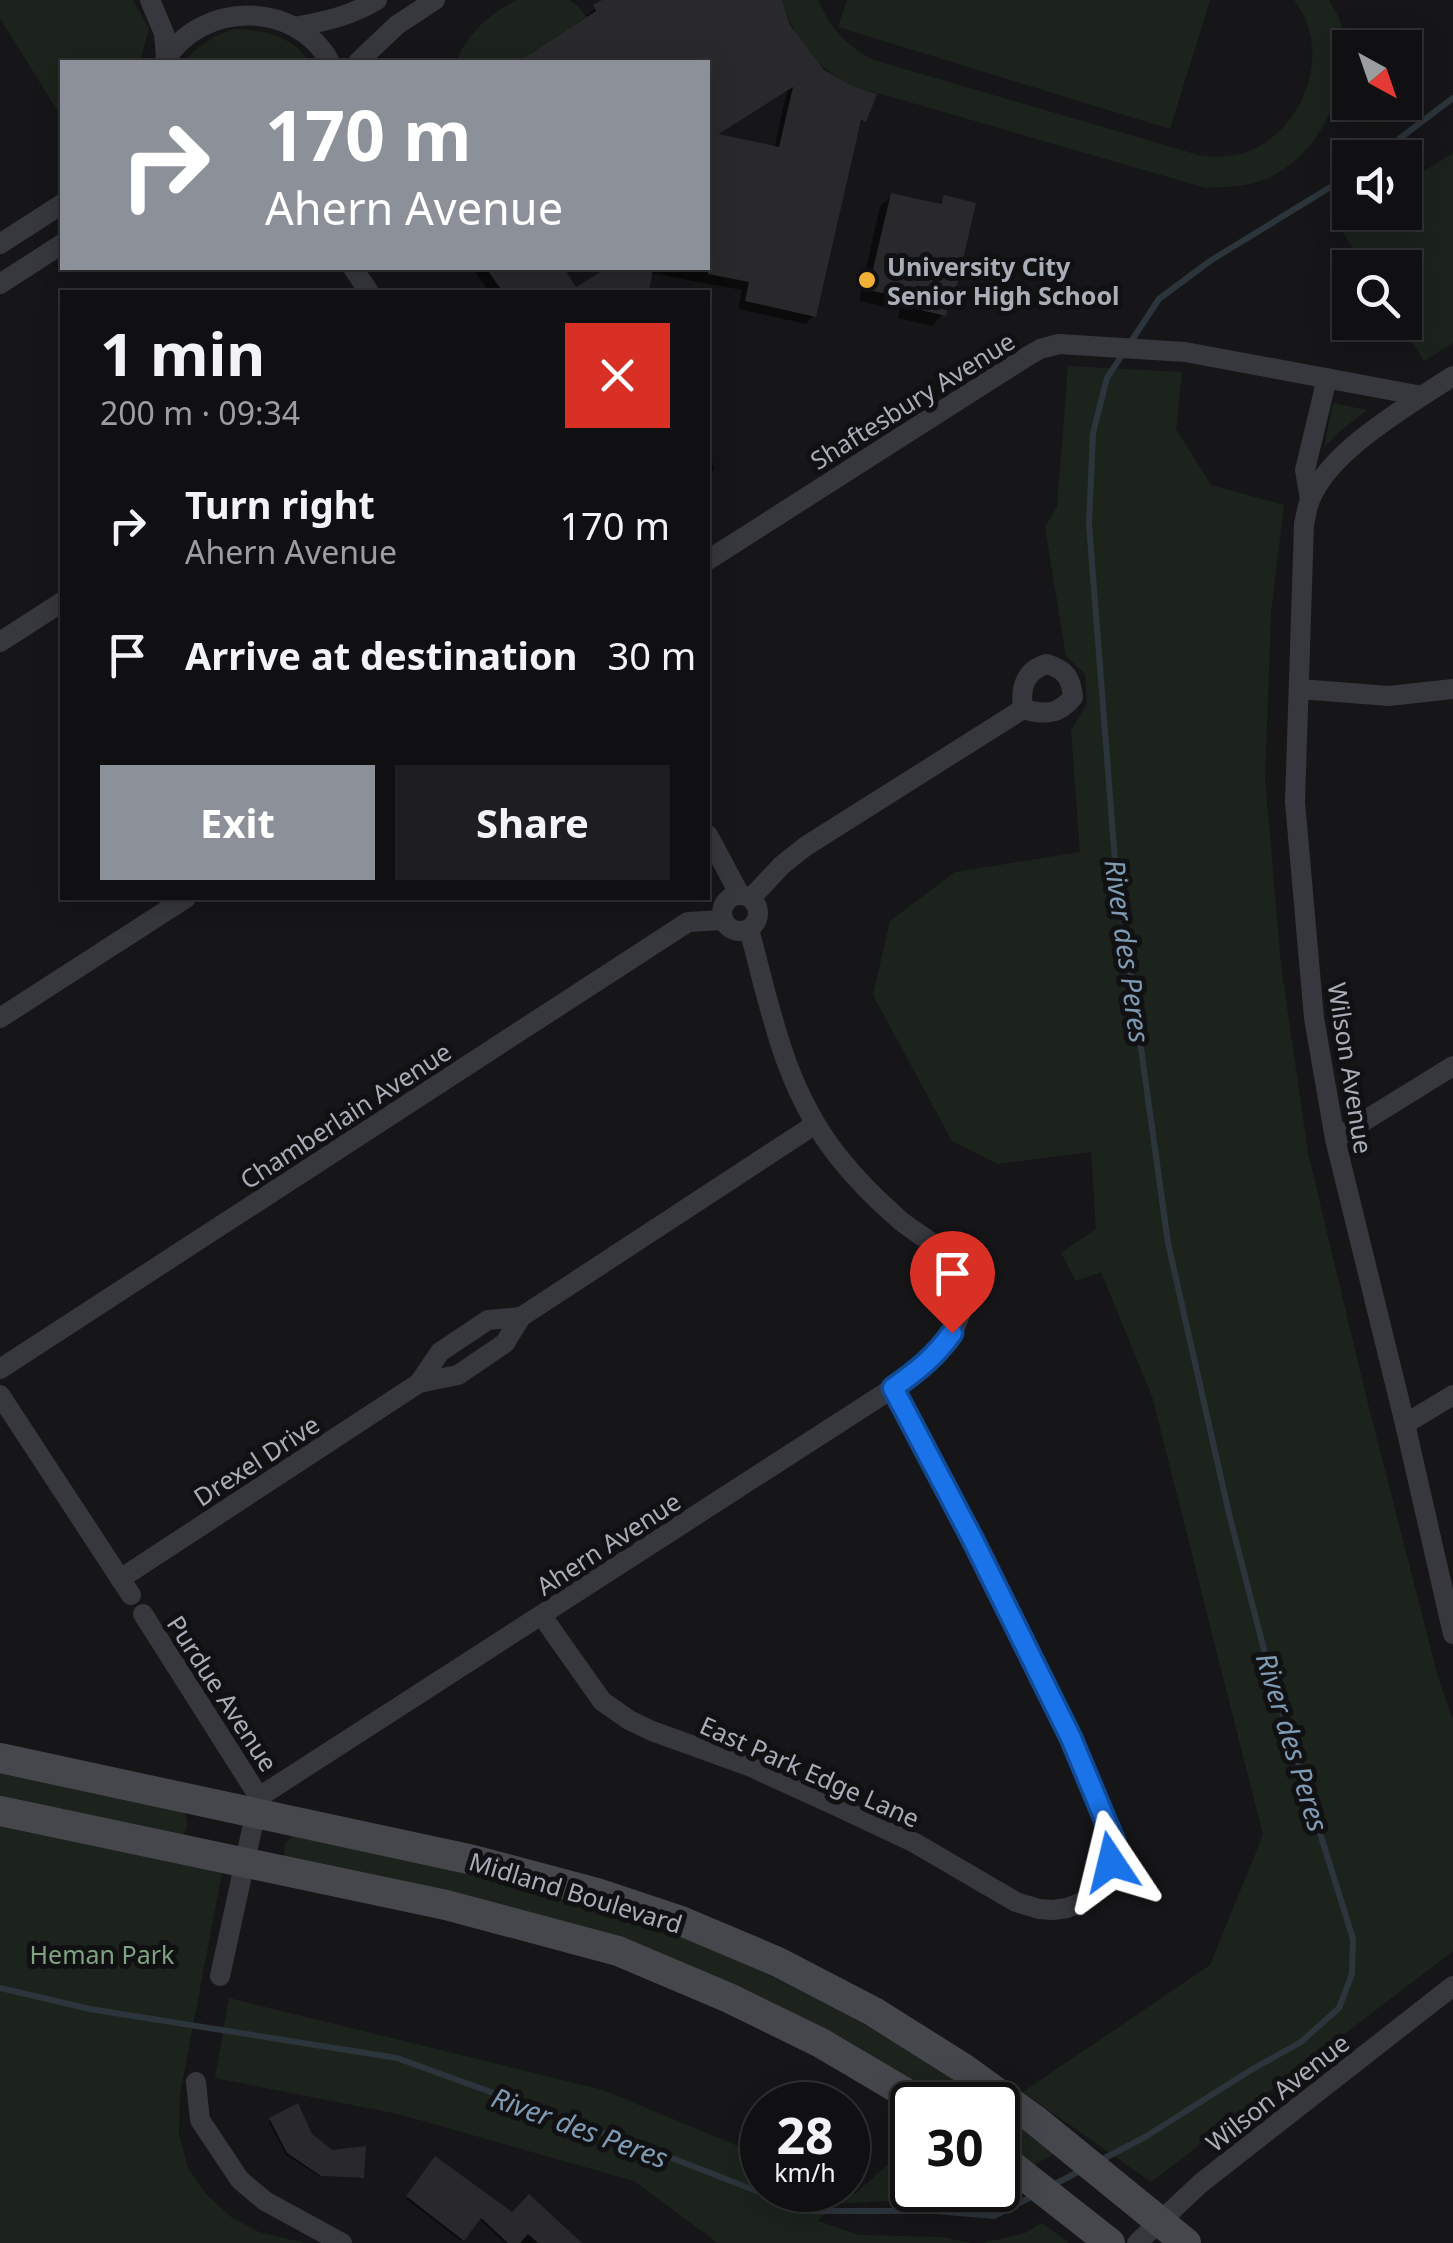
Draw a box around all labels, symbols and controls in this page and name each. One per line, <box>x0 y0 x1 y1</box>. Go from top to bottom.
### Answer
north arrow <box>1332 30 1422 120</box>
map controls <box>1332 30 1422 340</box>
text: 170 m <box>265 86 472 182</box>
icon: right <box>100 100 230 230</box>
button: sound <box>1332 140 1422 230</box>
text: Ahern Avenue <box>265 177 563 238</box>
place label: University City Senior High School <box>887 249 1120 312</box>
button: search <box>1332 250 1422 340</box>
marker: University City Senior High School <box>856 269 878 291</box>
text: 1 min <box>100 312 265 394</box>
button: close <box>565 323 670 428</box>
street label: Shaftesbury Avenue <box>803 323 1021 477</box>
text: 200 m · 09:34 <box>100 391 300 434</box>
text: Turn right <box>185 478 375 530</box>
icon: right <box>100 498 155 553</box>
text: 170 m <box>559 499 670 551</box>
text: Ahern Avenue <box>185 530 397 573</box>
icon: arrive <box>100 628 155 683</box>
text: Arrive at destination <box>185 629 577 681</box>
text: 30 m <box>607 629 696 681</box>
button: Exit <box>100 765 375 880</box>
button: Share <box>395 765 670 880</box>
water label: River des Peres <box>1096 857 1160 1045</box>
street label: Wilson Avenue <box>1321 980 1381 1156</box>
street label: Chamberlain Avenue <box>233 1034 457 1196</box>
pin <box>910 1231 995 1334</box>
icon: arrive <box>925 1246 980 1301</box>
street label: Drexel Drive <box>187 1407 325 1513</box>
street label: Ahern Avenue <box>529 1484 687 1602</box>
street label: Purdue Avenue <box>160 1608 286 1778</box>
water label: River des Peres <box>1248 1648 1338 1836</box>
street label: East Park Edge Lane <box>695 1707 925 1835</box>
position arrow <box>1059 1810 1163 1914</box>
street label: Midland Boulevard <box>465 1843 687 1941</box>
park label: Heman Park <box>30 1937 175 1971</box>
street label: Wilson Avenue <box>1198 2025 1356 2159</box>
water label: River des Peres <box>487 2078 673 2176</box>
speed limit sign: 30 <box>890 2082 1020 2212</box>
text: 28 <box>776 2101 834 2169</box>
text: km/h <box>774 2155 836 2189</box>

